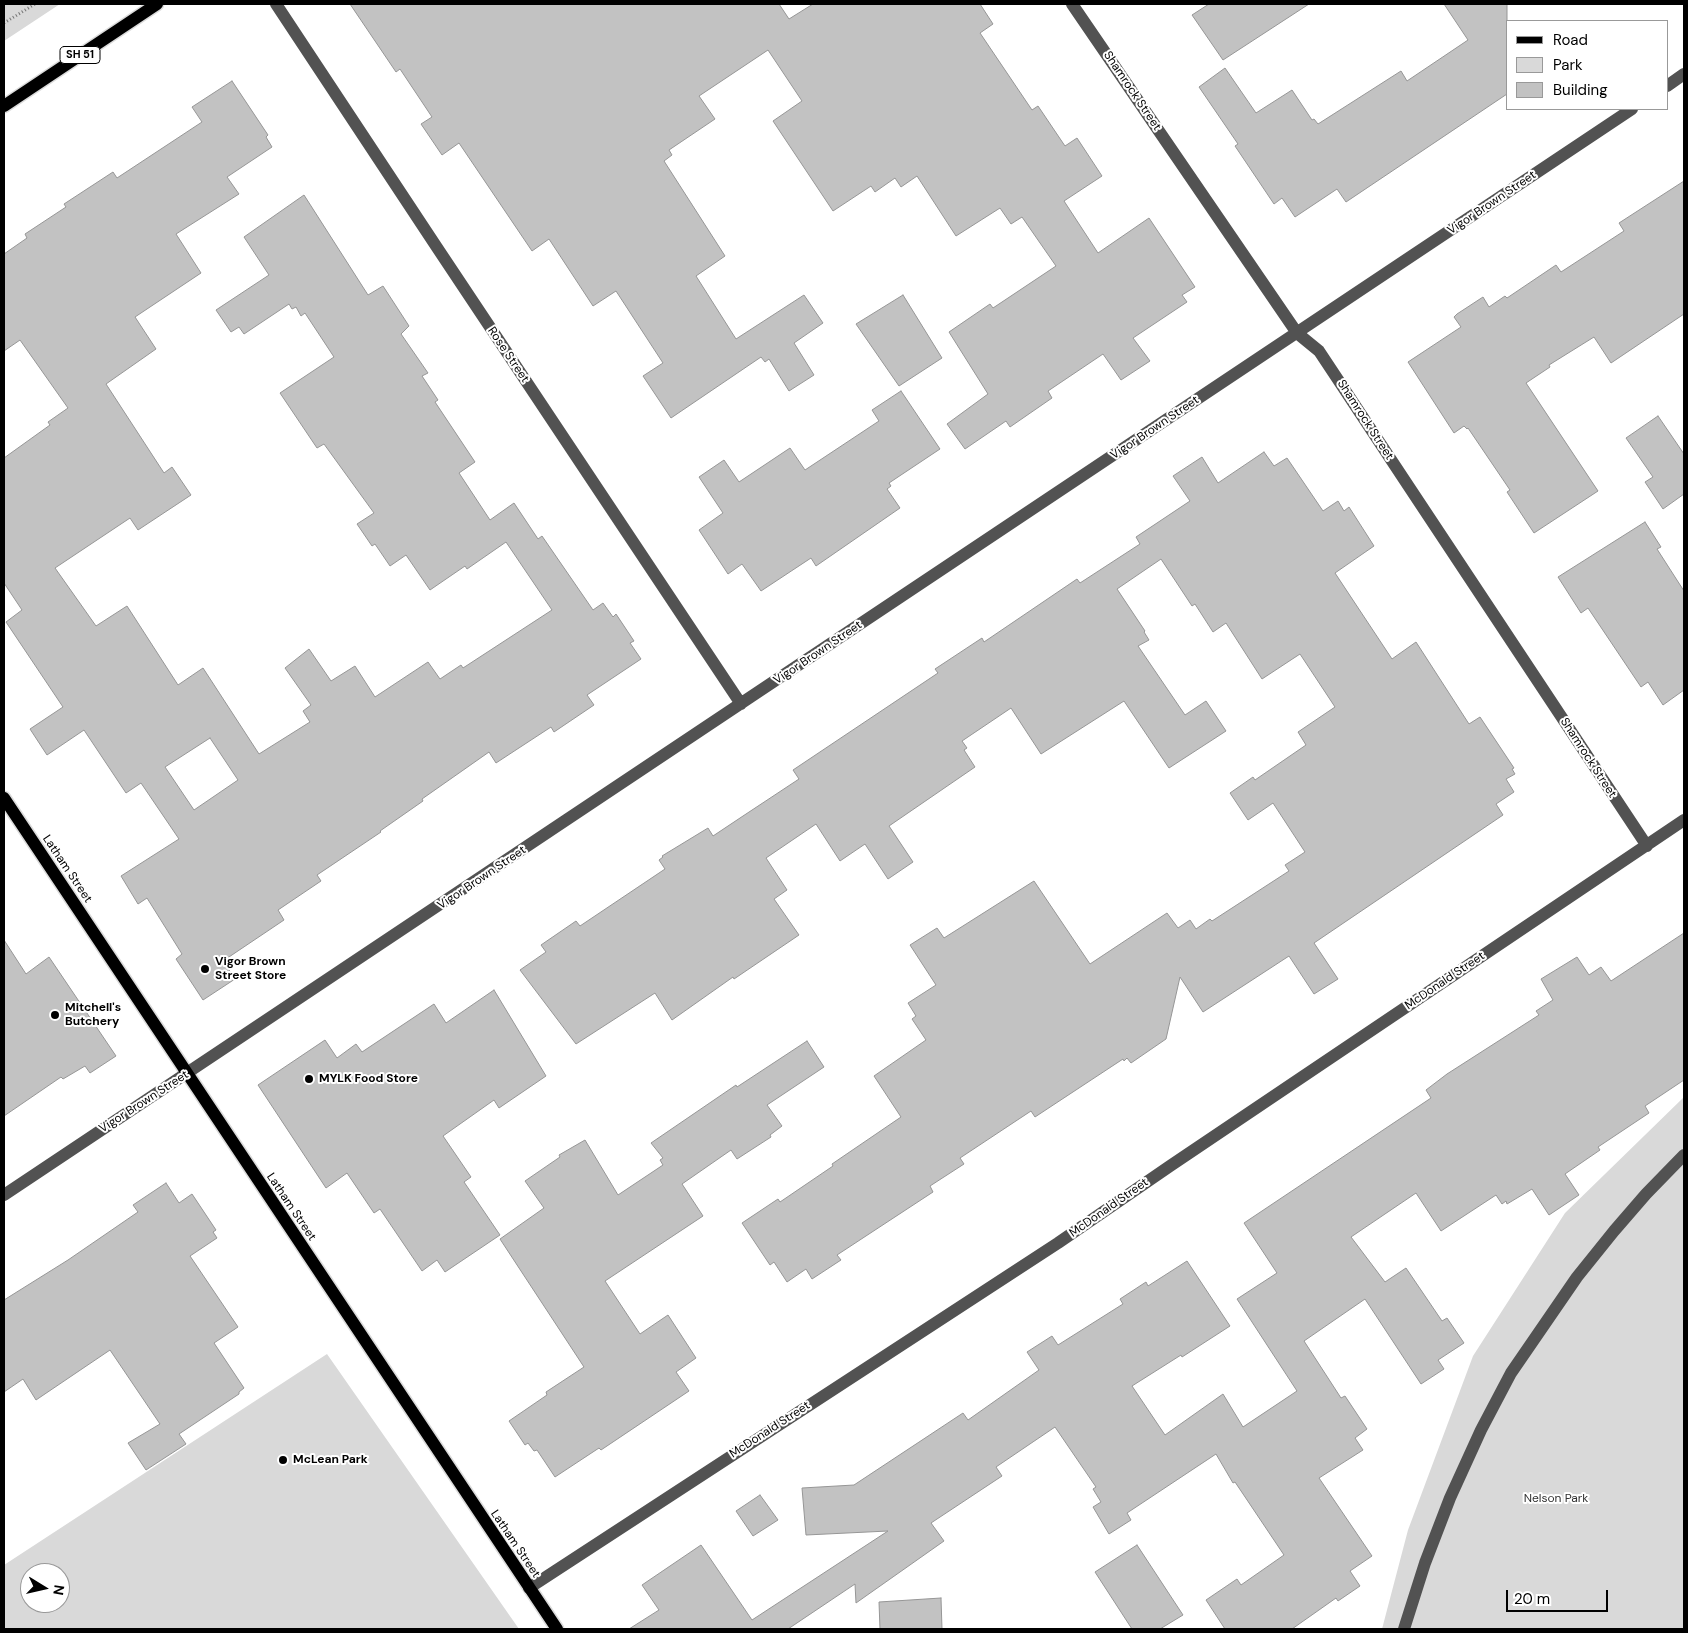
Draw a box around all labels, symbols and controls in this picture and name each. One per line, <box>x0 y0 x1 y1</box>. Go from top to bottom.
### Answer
legend <box>1506 20 1668 110</box>
text: Road <box>1553 30 1588 50</box>
road number: SH 51 <box>60 46 100 64</box>
street label: Shamrock Street <box>1100 49 1164 133</box>
text: Park <box>1553 55 1583 75</box>
text: Building <box>1553 80 1608 100</box>
street label: Vigor Brown Street <box>1445 168 1539 238</box>
street label: Rose Street <box>484 324 532 386</box>
street label: Shamrock Street <box>1334 377 1396 463</box>
street label: Vigor Brown Street <box>1108 393 1202 463</box>
street label: Vigor Brown Street <box>771 618 865 688</box>
street label: Shamrock Street <box>1557 715 1619 801</box>
street label: Latham Street <box>39 832 95 906</box>
street label: Vigor Brown Street <box>435 843 529 913</box>
street label: McDonald Street <box>1402 949 1488 1013</box>
place label: Vigor Brown Street Store <box>215 955 286 983</box>
marker: Vigor Brown Street Store <box>199 963 211 975</box>
place label: Mitchell's Butchery <box>65 1001 121 1029</box>
marker: Mitchell's Butchery <box>49 1009 61 1021</box>
street label: Vigor Brown Street <box>97 1068 191 1136</box>
place label: MYLK Food Store <box>319 1072 418 1086</box>
marker: MYLK Food Store <box>303 1073 315 1085</box>
street label: Latham Street <box>263 1170 319 1244</box>
street label: McDonald Street <box>1067 1175 1151 1241</box>
street label: McDonald Street <box>727 1399 813 1461</box>
place label: McLean Park <box>293 1453 368 1467</box>
marker: McLean Park <box>277 1454 289 1466</box>
park label: Nelson Park <box>1524 1492 1588 1506</box>
street label: Latham Street <box>487 1507 543 1581</box>
north arrow <box>20 1563 70 1613</box>
scale bar <box>1508 1580 1610 1612</box>
text: N <box>49 1584 69 1597</box>
text: 20 m <box>1514 1589 1550 1609</box>

